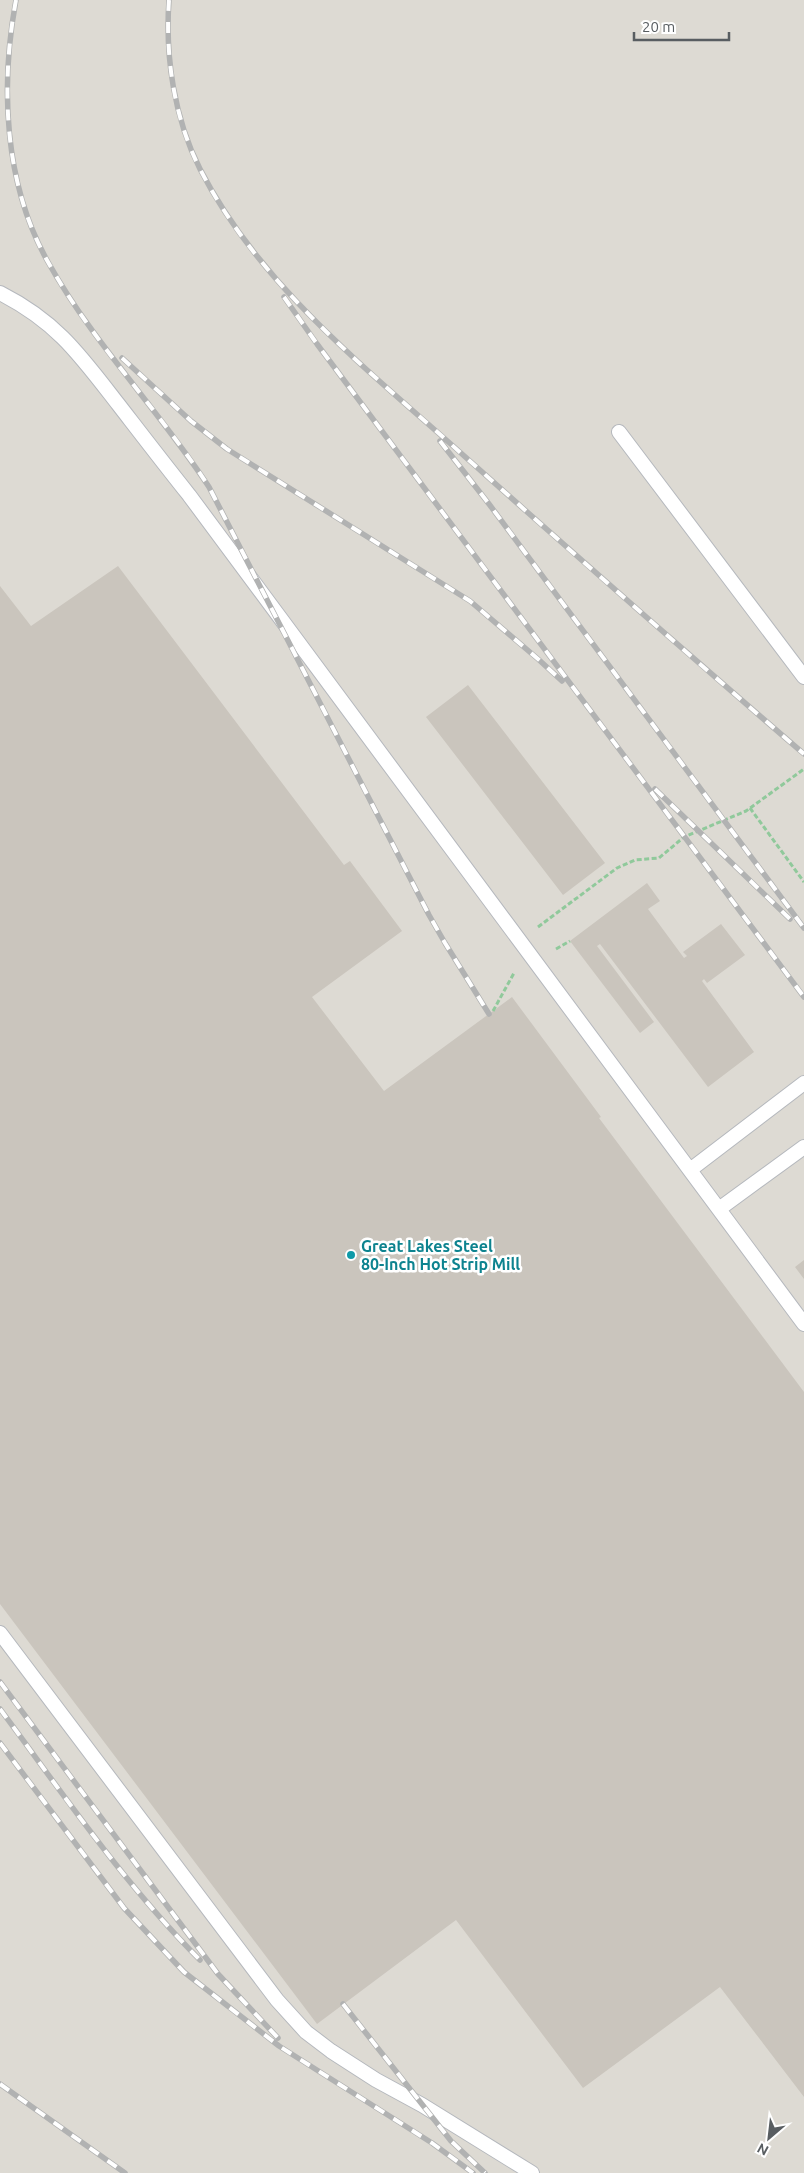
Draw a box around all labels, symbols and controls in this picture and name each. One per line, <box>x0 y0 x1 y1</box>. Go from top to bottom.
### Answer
scale bar <box>634 10 729 42</box>
text: 20 m <box>642 18 675 35</box>
place label: Great Lakes Steel 80-Inch Hot Strip Mill <box>361 1237 520 1273</box>
marker: Great Lakes Steel 80-Inch Hot Strip Mill <box>345 1249 357 1261</box>
north arrow <box>744 2113 794 2163</box>
text: N <box>755 2140 771 2159</box>

